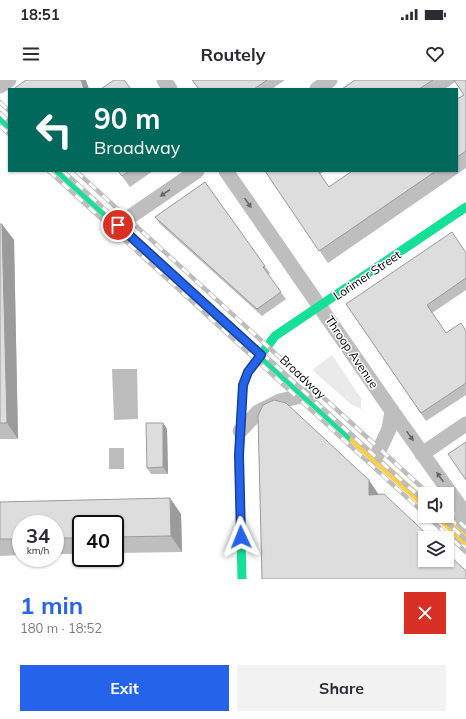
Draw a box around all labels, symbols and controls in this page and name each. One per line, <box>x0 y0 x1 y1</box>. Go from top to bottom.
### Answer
text: 18:51 <box>20 5 60 24</box>
icon: menu <box>20 43 42 65</box>
text: Routely <box>201 43 265 66</box>
icon: heart <box>424 43 446 65</box>
text: 90 m <box>94 101 160 136</box>
icon: left <box>28 104 80 156</box>
text: Broadway <box>94 136 180 159</box>
one-way arrow <box>159 189 170 197</box>
one-way arrow <box>244 198 252 208</box>
pin <box>101 208 135 242</box>
icon: arrive <box>107 214 129 236</box>
street label: Lorimer Street <box>330 247 404 303</box>
street label: Throop Avenue <box>322 313 382 391</box>
street label: Broadway <box>277 352 330 403</box>
one-way arrow <box>406 431 414 442</box>
one-way arrow <box>436 472 444 483</box>
map controls <box>418 487 454 567</box>
button: sound <box>418 487 454 523</box>
speed limit sign: 40 <box>72 515 124 567</box>
position arrow <box>220 516 262 558</box>
text: 34 <box>26 523 50 548</box>
button: layers <box>418 531 454 567</box>
text: km/h <box>27 544 49 557</box>
text: 1 min <box>20 590 83 620</box>
button: close <box>404 592 446 634</box>
text: 180 m · 18:52 <box>20 620 102 636</box>
button: Exit <box>20 665 229 711</box>
button: Share <box>237 665 446 711</box>

